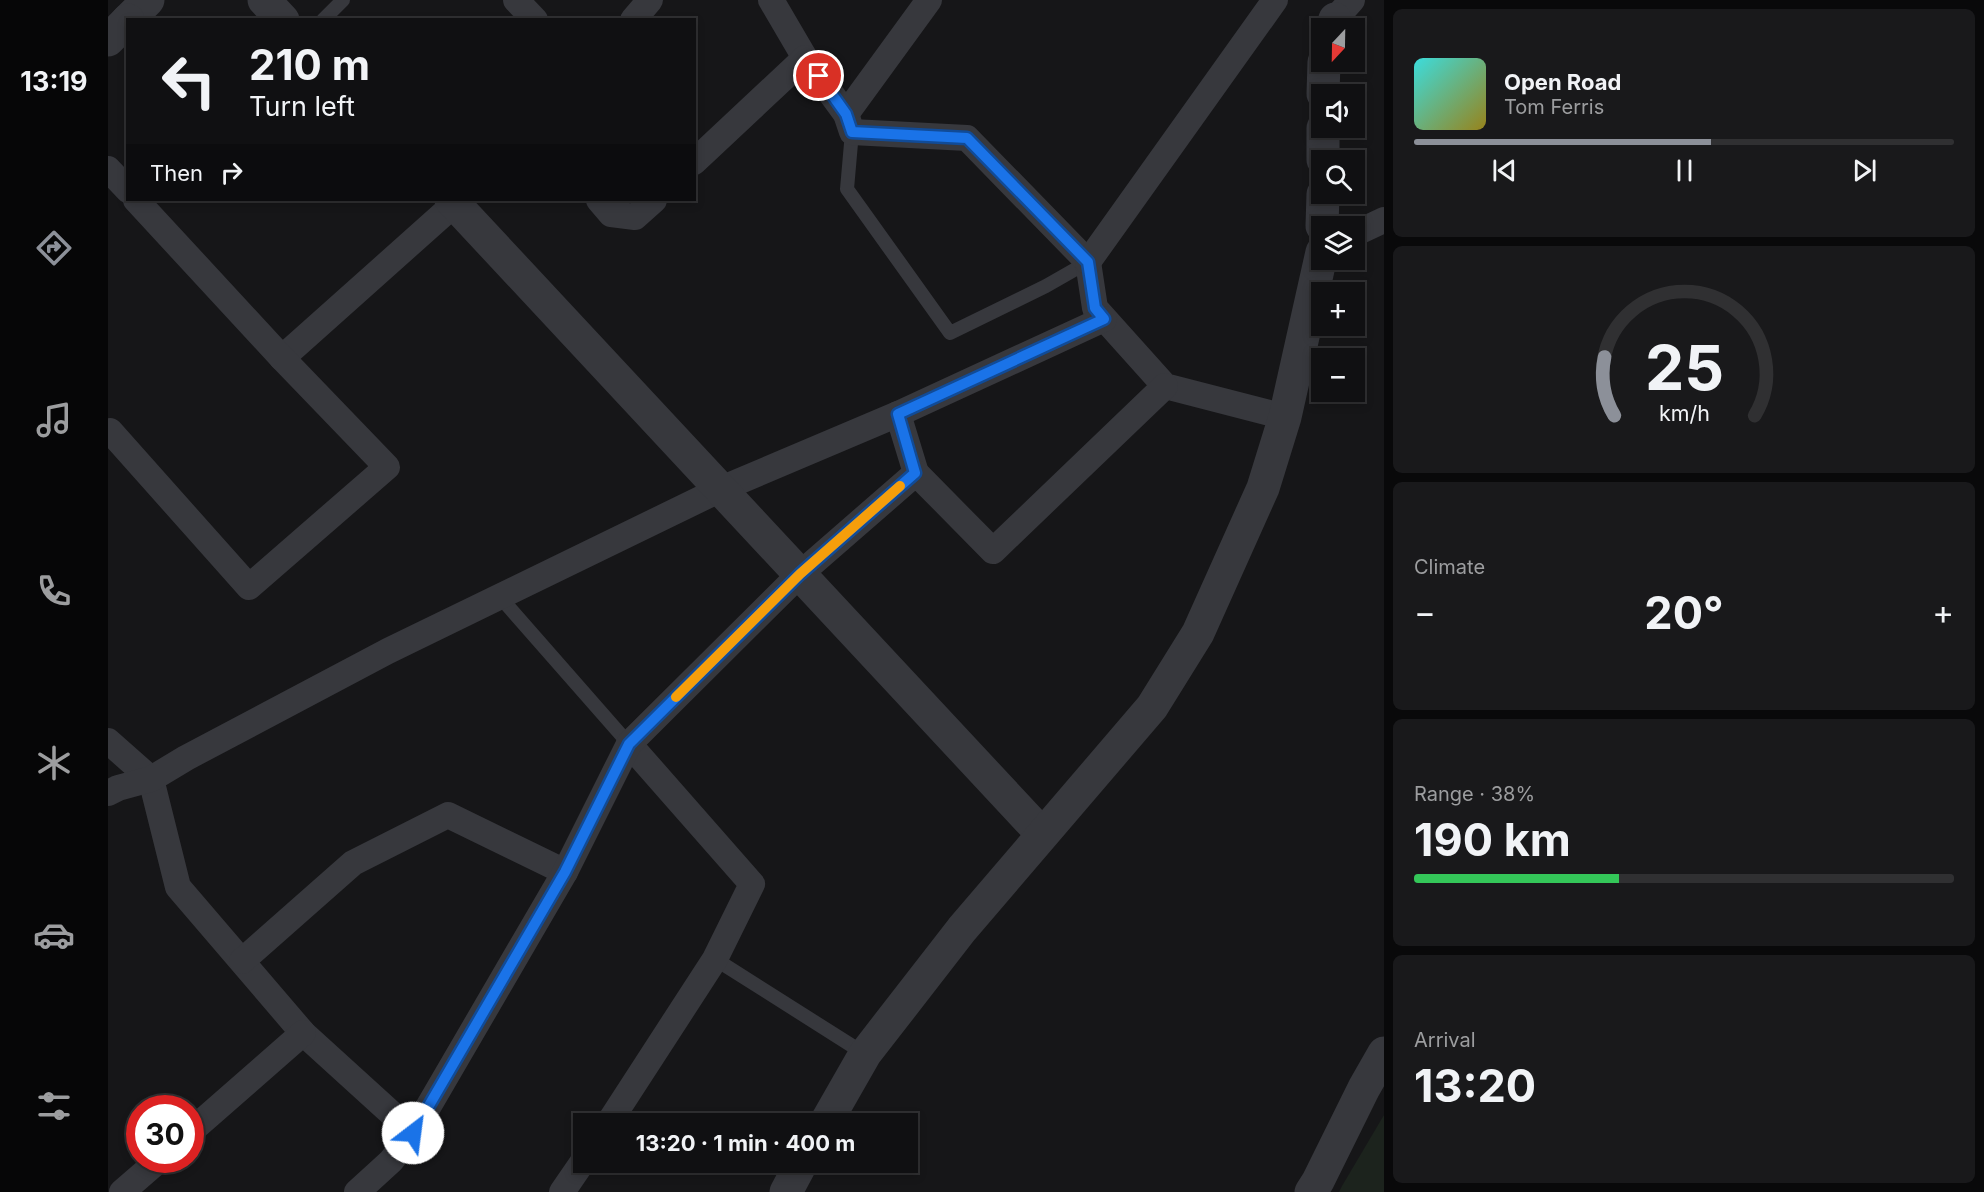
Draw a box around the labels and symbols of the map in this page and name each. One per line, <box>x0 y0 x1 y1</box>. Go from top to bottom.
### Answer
north arrow <box>1311 18 1365 72</box>
pin <box>793 50 844 101</box>
speed limit sign: 30 <box>126 1095 204 1173</box>
position arrow <box>381 1101 445 1165</box>

